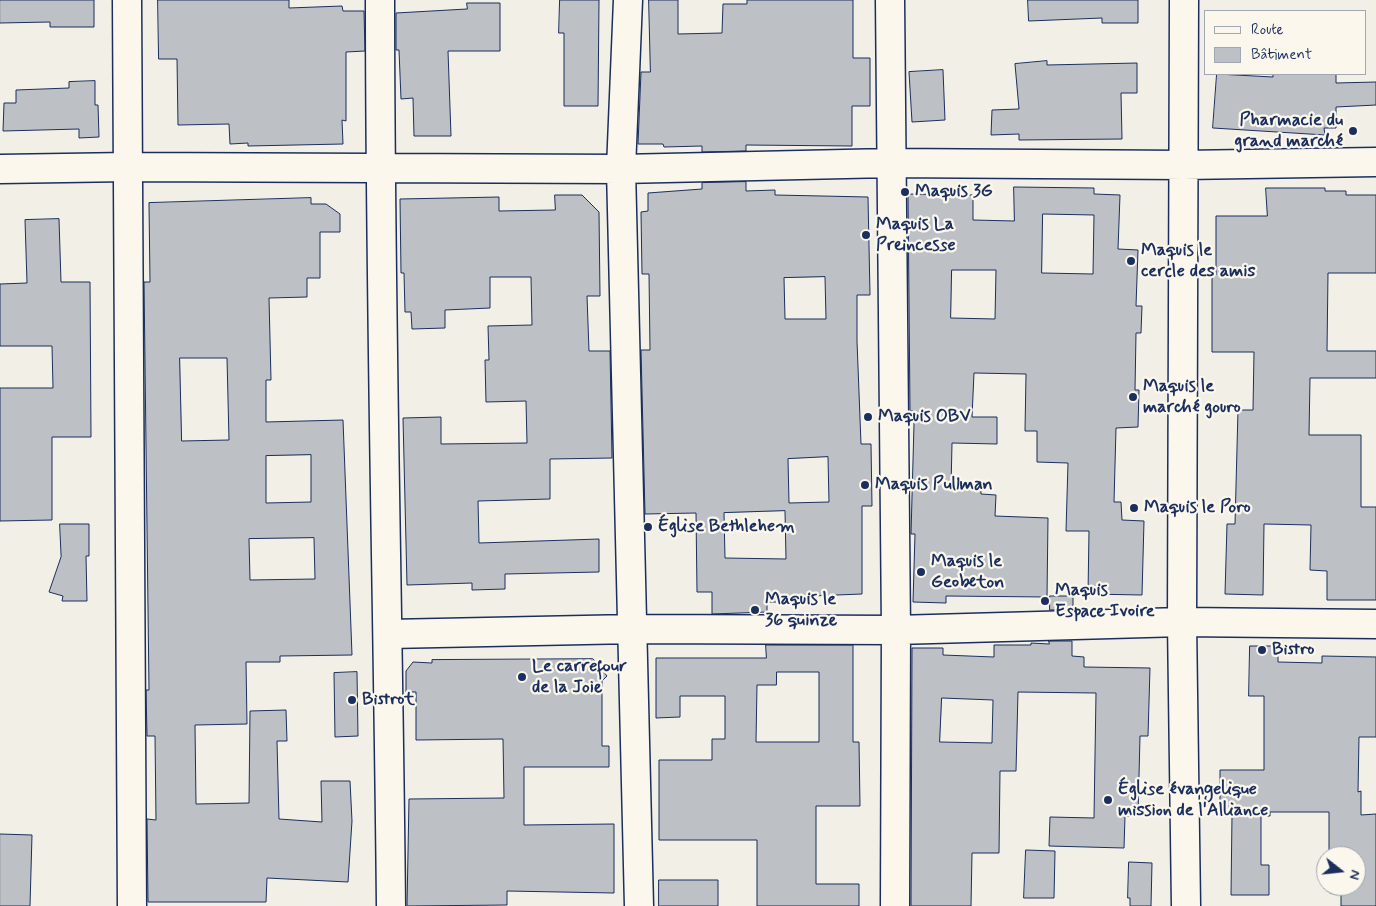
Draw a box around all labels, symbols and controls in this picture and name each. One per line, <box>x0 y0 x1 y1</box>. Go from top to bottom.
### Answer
legend <box>1204 10 1366 75</box>
text: Route <box>1251 20 1284 40</box>
text: Bâtiment <box>1251 45 1312 65</box>
place label: Pharmacie du grand marché <box>1235 110 1343 152</box>
marker: Pharmacie du grand marché <box>1347 125 1359 137</box>
place label: Maquis 3G <box>915 181 993 203</box>
marker: Maquis 3G <box>899 186 911 198</box>
place label: Maquis La Preincesse <box>876 214 956 256</box>
marker: Maquis La Preincesse <box>860 229 872 241</box>
place label: Maquis le cercle des amis <box>1141 240 1256 282</box>
marker: Maquis le cercle des amis <box>1125 255 1137 267</box>
place label: Maquis le marché gouro <box>1143 376 1241 418</box>
marker: Maquis le marché gouro <box>1127 391 1139 403</box>
place label: Maquis OBV <box>878 406 971 428</box>
marker: Maquis OBV <box>862 411 874 423</box>
place label: Maquis Pullman <box>875 474 993 496</box>
marker: Maquis Pullman <box>859 479 871 491</box>
place label: Maquis le Poro <box>1144 497 1251 519</box>
marker: Maquis le Poro <box>1128 502 1140 514</box>
place label: Église Bethlehem <box>658 516 795 538</box>
marker: Église Bethlehem <box>642 521 654 533</box>
place label: Maquis le Geobeton <box>931 551 1004 594</box>
marker: Maquis le Geobeton <box>915 566 927 578</box>
place label: Maquis Espace Ivoire <box>1055 580 1155 622</box>
place label: Maquis le 36 quinze <box>765 589 837 632</box>
marker: Maquis Espace Ivoire <box>1039 595 1051 607</box>
marker: Maquis le 36 quinze <box>749 604 761 616</box>
place label: Bistro <box>1272 639 1314 661</box>
marker: Bistro <box>1256 644 1268 656</box>
place label: Le carrefour de la Joie <box>532 656 627 699</box>
marker: Le carrefour de la Joie <box>516 671 528 683</box>
place label: Bistrot <box>362 689 415 711</box>
marker: Bistrot <box>346 694 358 706</box>
place label: Église évangelique mission de l'Alliance <box>1118 779 1268 822</box>
marker: Église évangelique mission de l'Alliance <box>1102 794 1114 806</box>
north arrow <box>1316 846 1366 896</box>
text: N <box>1345 868 1364 882</box>

